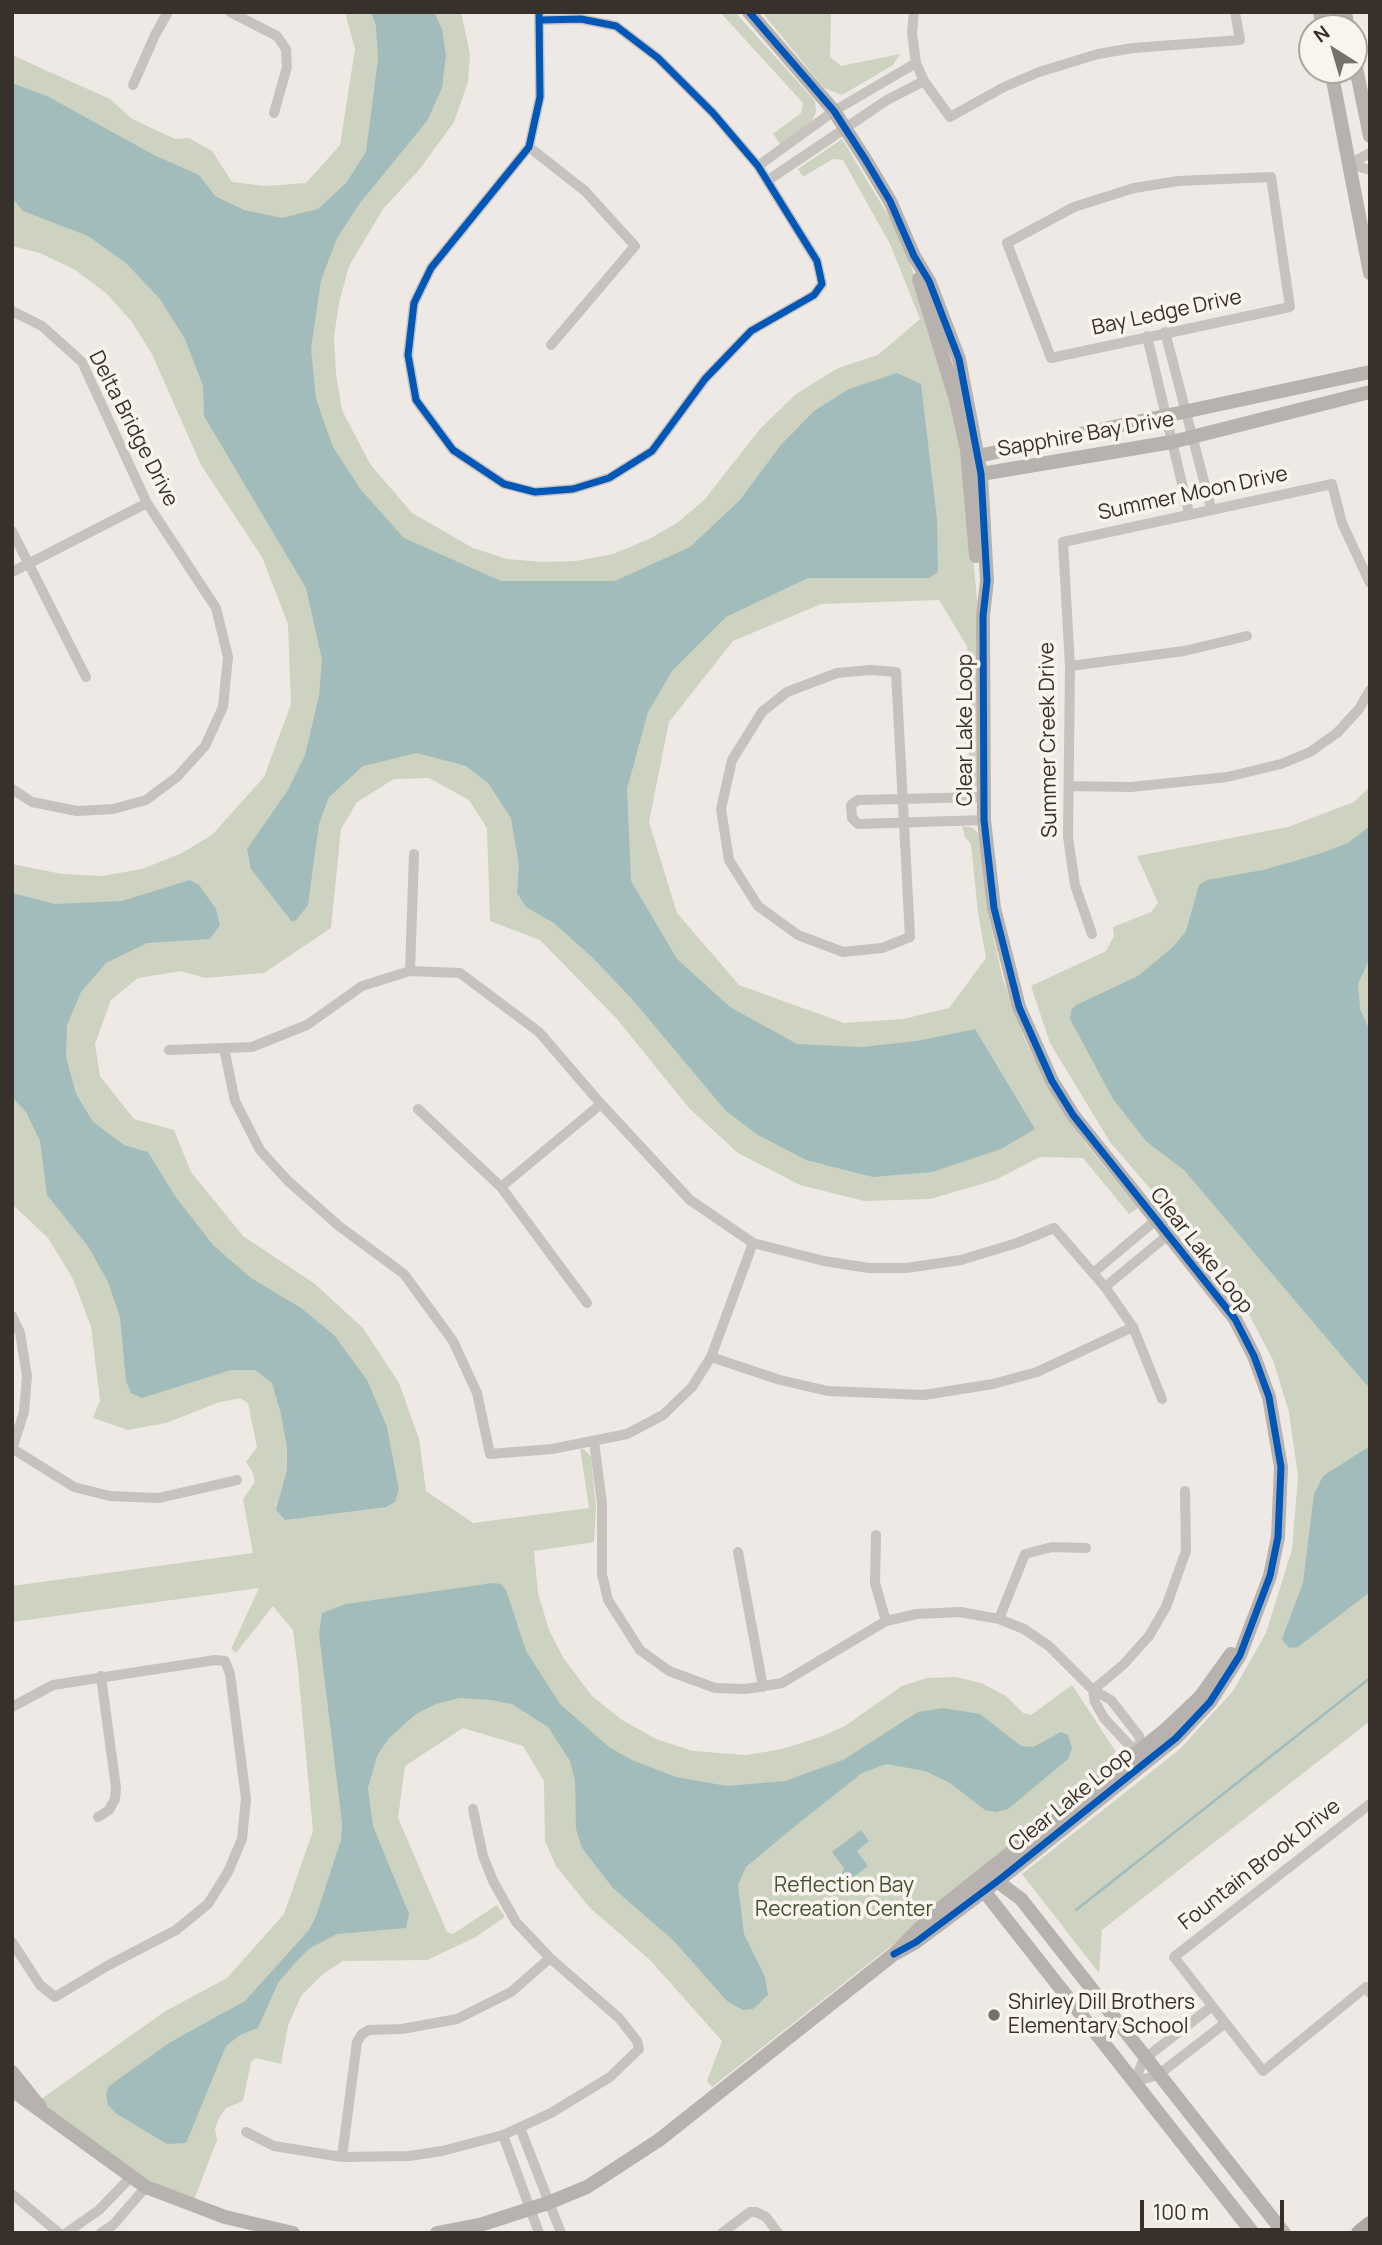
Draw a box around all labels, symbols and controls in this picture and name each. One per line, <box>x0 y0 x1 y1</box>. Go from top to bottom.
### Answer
north arrow <box>1298 14 1368 84</box>
text: N <box>1308 19 1335 48</box>
street label: Bay Ledge Drive <box>1090 285 1244 341</box>
street label: Delta Bridge Drive <box>83 347 183 511</box>
street label: Sapphire Bay Drive <box>996 407 1176 463</box>
street label: Summer Moon Drive <box>1096 462 1290 526</box>
street label: Summer Creek Drive <box>1035 642 1063 838</box>
street label: Clear Lake Loop <box>953 654 979 806</box>
street label: Clear Lake Loop <box>1144 1183 1258 1319</box>
street label: Clear Lake Loop <box>1004 1742 1138 1858</box>
street label: Fountain Brook Drive <box>1174 1794 1346 1936</box>
park label: Reflection Bay Recreation Center <box>755 1873 933 1923</box>
place label: Shirley Dill Brothers Elementary School <box>1008 1990 1195 2040</box>
marker: Shirley Dill Brothers Elementary School <box>986 2007 1002 2023</box>
scale bar <box>1144 2186 1288 2230</box>
text: 100 m <box>1153 2198 1209 2226</box>

